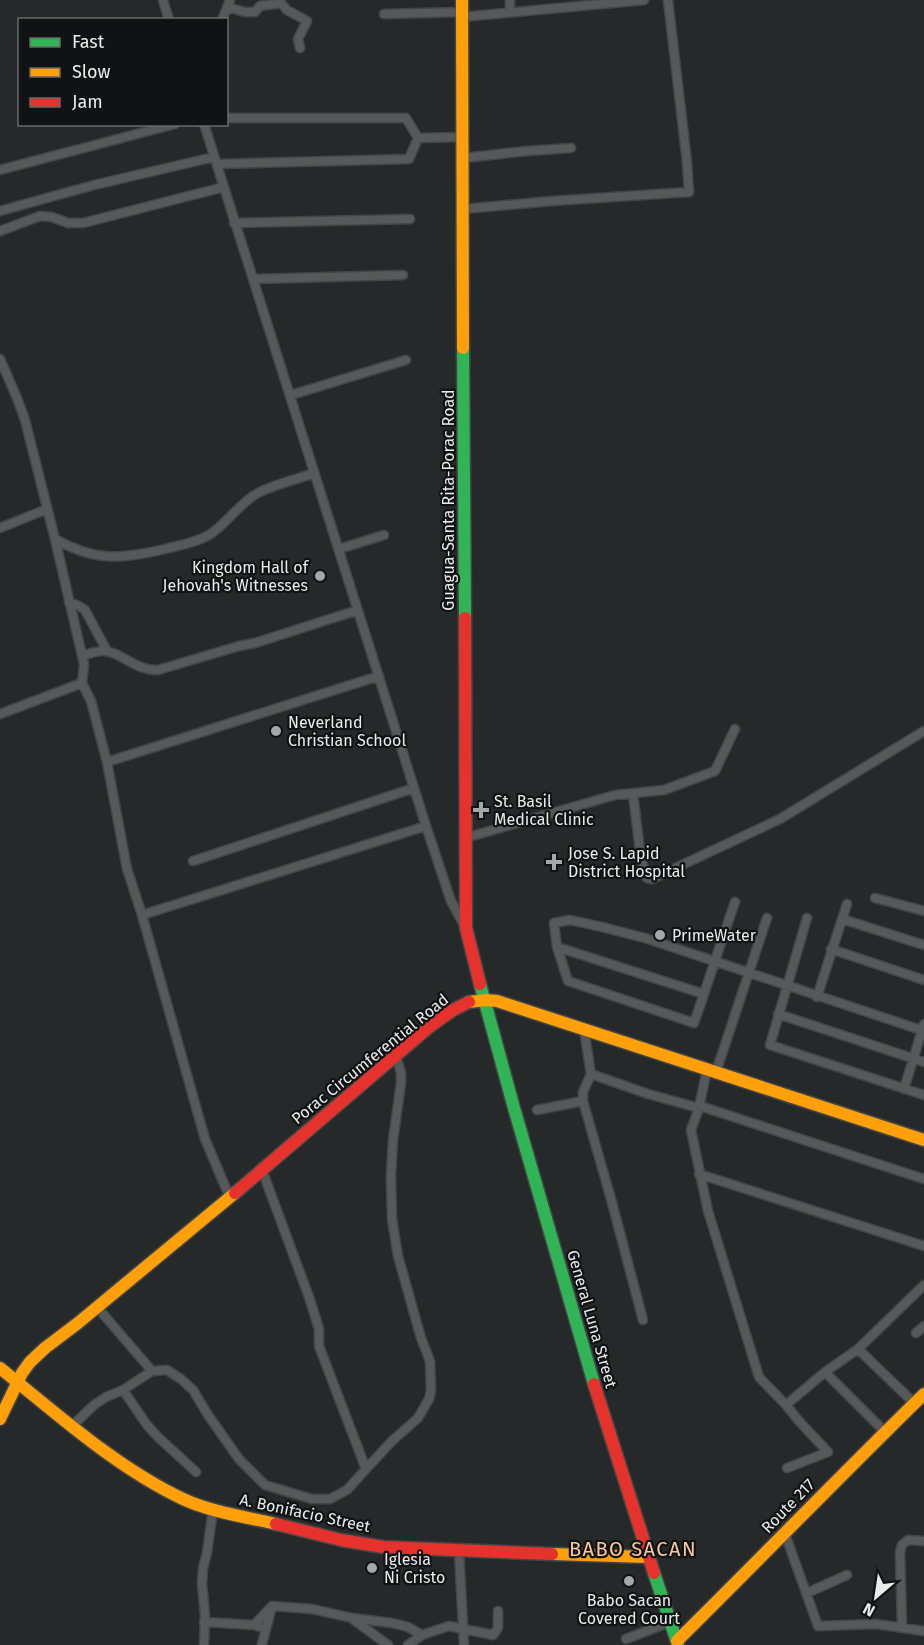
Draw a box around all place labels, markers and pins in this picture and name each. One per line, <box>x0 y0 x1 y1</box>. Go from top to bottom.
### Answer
place label: Kingdom Hall of Jehovah's Witnesses <box>163 558 310 595</box>
marker: Kingdom Hall of Jehovah's Witnesses <box>313 569 327 583</box>
place label: Neverland Christian School <box>288 713 406 750</box>
marker: Neverland Christian School <box>269 724 283 738</box>
place label: St. Basil Medical Clinic <box>494 792 594 829</box>
marker: St. Basil Medical Clinic <box>472 801 490 819</box>
place label: Jose S. Lapid District Hospital <box>568 844 685 881</box>
marker: Jose S. Lapid District Hospital <box>545 853 563 871</box>
place label: PrimeWater <box>672 926 757 945</box>
marker: PrimeWater <box>653 928 667 942</box>
place label: Iglesia Ni Cristo <box>384 1550 445 1587</box>
marker: Iglesia Ni Cristo <box>365 1561 379 1575</box>
marker: Babo Sacan Covered Court <box>622 1574 636 1588</box>
place label: Babo Sacan Covered Court <box>578 1591 680 1628</box>

